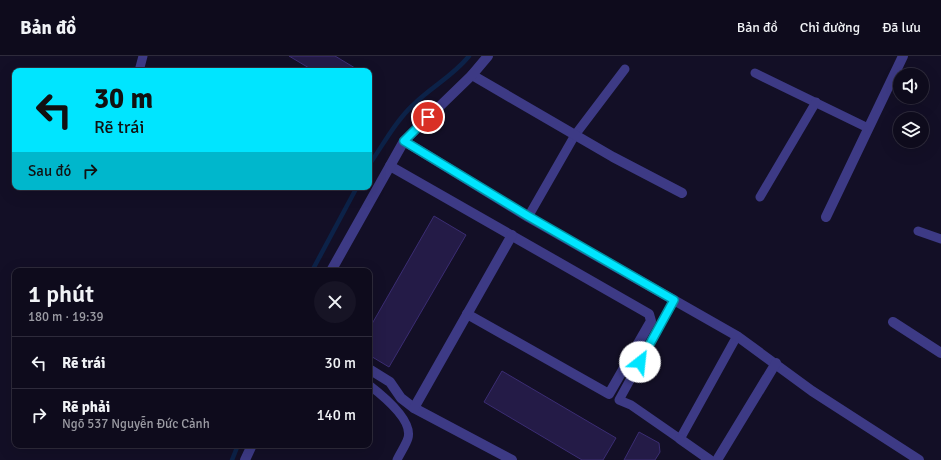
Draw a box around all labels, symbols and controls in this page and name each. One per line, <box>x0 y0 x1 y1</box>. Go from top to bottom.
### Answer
text: Bản đồ <box>20 16 76 40</box>
text: Bản đồ <box>737 19 778 36</box>
text: Chỉ đường <box>800 19 860 36</box>
text: Đã lưu <box>882 19 921 36</box>
map controls <box>893 68 929 148</box>
button: sound <box>893 68 929 104</box>
text: 30 m <box>94 82 153 116</box>
icon: left <box>28 84 80 136</box>
pin <box>411 100 445 134</box>
icon: arrive <box>417 106 439 128</box>
button: layers <box>893 112 929 148</box>
text: Rẽ trái <box>94 116 144 138</box>
icon: right <box>79 160 101 182</box>
text: Sau đó <box>28 162 71 180</box>
text: 1 phút <box>28 279 94 309</box>
button: close <box>314 281 356 323</box>
text: 180 m · 19:39 <box>28 309 104 325</box>
position arrow <box>619 341 661 383</box>
icon: left <box>28 352 50 374</box>
text: Rẽ trái <box>62 354 105 372</box>
text: 30 m <box>325 354 356 372</box>
text: Rẽ phải <box>62 398 110 416</box>
icon: right <box>28 404 50 426</box>
text: 140 m <box>316 406 356 424</box>
text: Ngõ 537 Nguyễn Đức Cảnh <box>62 416 210 432</box>

